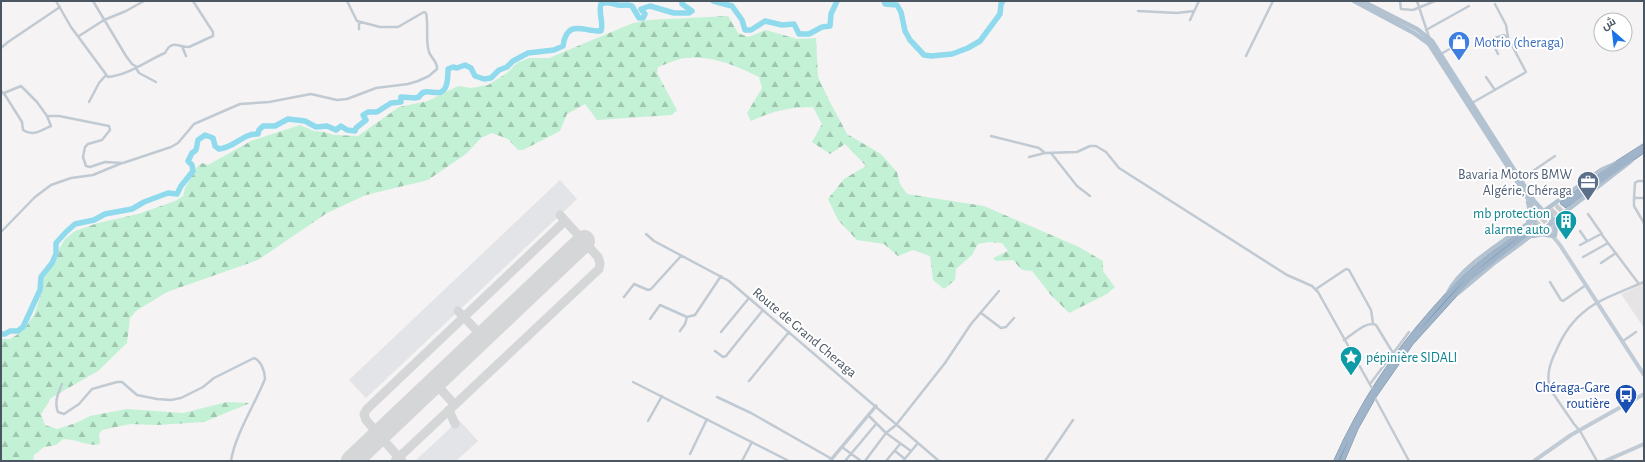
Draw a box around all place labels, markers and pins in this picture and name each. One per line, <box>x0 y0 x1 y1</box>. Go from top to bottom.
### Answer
shop icon: Motrio (cheraga) <box>1446 29 1472 62</box>
place label: Motrio (cheraga) <box>1474 36 1565 50</box>
place label: Bavaria Motors BMW Algérie, Chéraga <box>1458 168 1573 198</box>
office icon: Bavaria Motors BMW Algérie, Chéraga <box>1575 169 1601 202</box>
place label: mb protection alarme auto <box>1473 207 1550 237</box>
building icon: mb protection alarme auto <box>1553 208 1579 241</box>
place icon: pépinière SIDALI <box>1338 344 1364 377</box>
place label: pépinière SIDALI <box>1366 351 1457 365</box>
place label: Chéraga-Gare routière <box>1535 381 1610 411</box>
bus stop icon: Chéraga-Gare routière <box>1613 382 1639 415</box>

